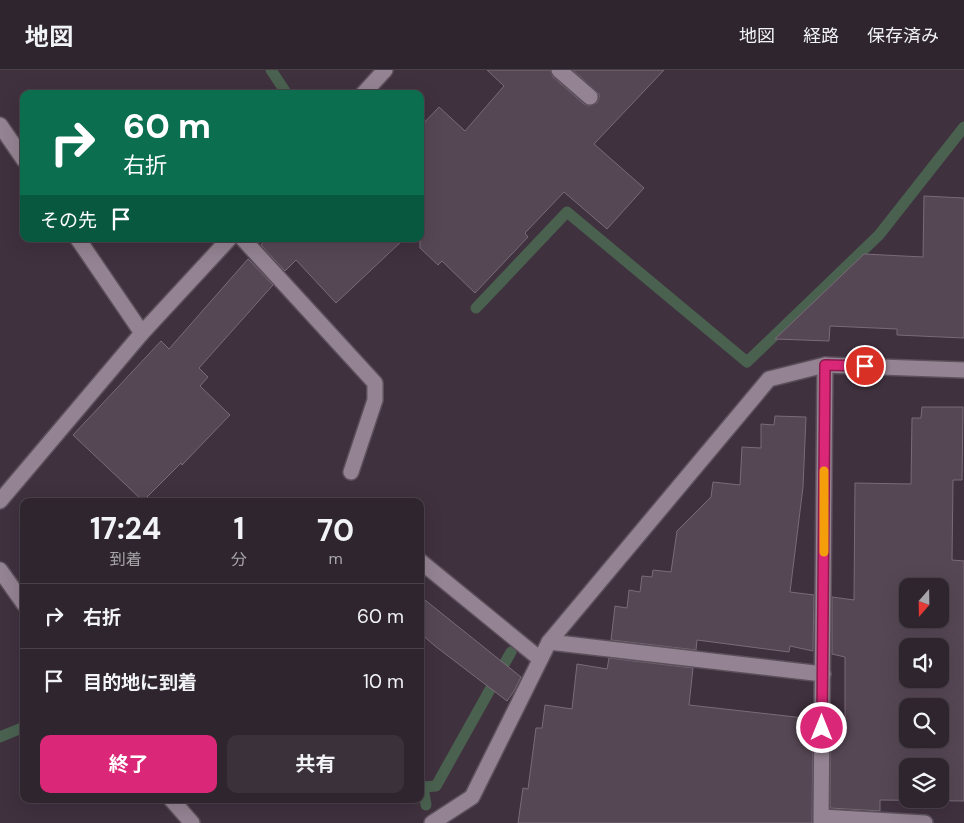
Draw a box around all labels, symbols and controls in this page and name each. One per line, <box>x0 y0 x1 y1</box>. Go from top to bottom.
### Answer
text: 地図 <box>25 21 73 52</box>
text: 地図 <box>739 24 775 48</box>
text: 経路 <box>803 24 839 48</box>
text: 保存済み <box>867 24 939 48</box>
text: 60 m <box>123 103 211 149</box>
icon: right <box>40 110 105 175</box>
text: 右折 <box>123 151 167 180</box>
icon: arrive <box>107 205 135 233</box>
text: その先 <box>40 208 97 233</box>
pin <box>844 345 886 387</box>
icon: arrive <box>851 352 879 380</box>
text: 17:24 <box>90 509 161 548</box>
text: 1 <box>234 509 245 548</box>
text: 70 <box>317 511 354 550</box>
text: m <box>328 548 343 569</box>
text: 到着 <box>110 549 142 570</box>
text: 分 <box>231 549 247 570</box>
north arrow <box>899 578 949 628</box>
map controls <box>899 578 949 808</box>
icon: right <box>40 602 68 630</box>
text: 60 m <box>357 604 404 629</box>
text: 右折 <box>83 605 121 630</box>
button: sound <box>899 638 949 688</box>
icon: arrive <box>40 667 68 695</box>
text: 10 m <box>363 669 404 694</box>
text: 目的地に到着 <box>83 670 197 695</box>
button: search <box>899 698 949 748</box>
position arrow <box>795 701 847 753</box>
button: 終了 <box>40 735 217 793</box>
button: 共有 <box>227 735 404 793</box>
button: layers <box>899 758 949 808</box>

